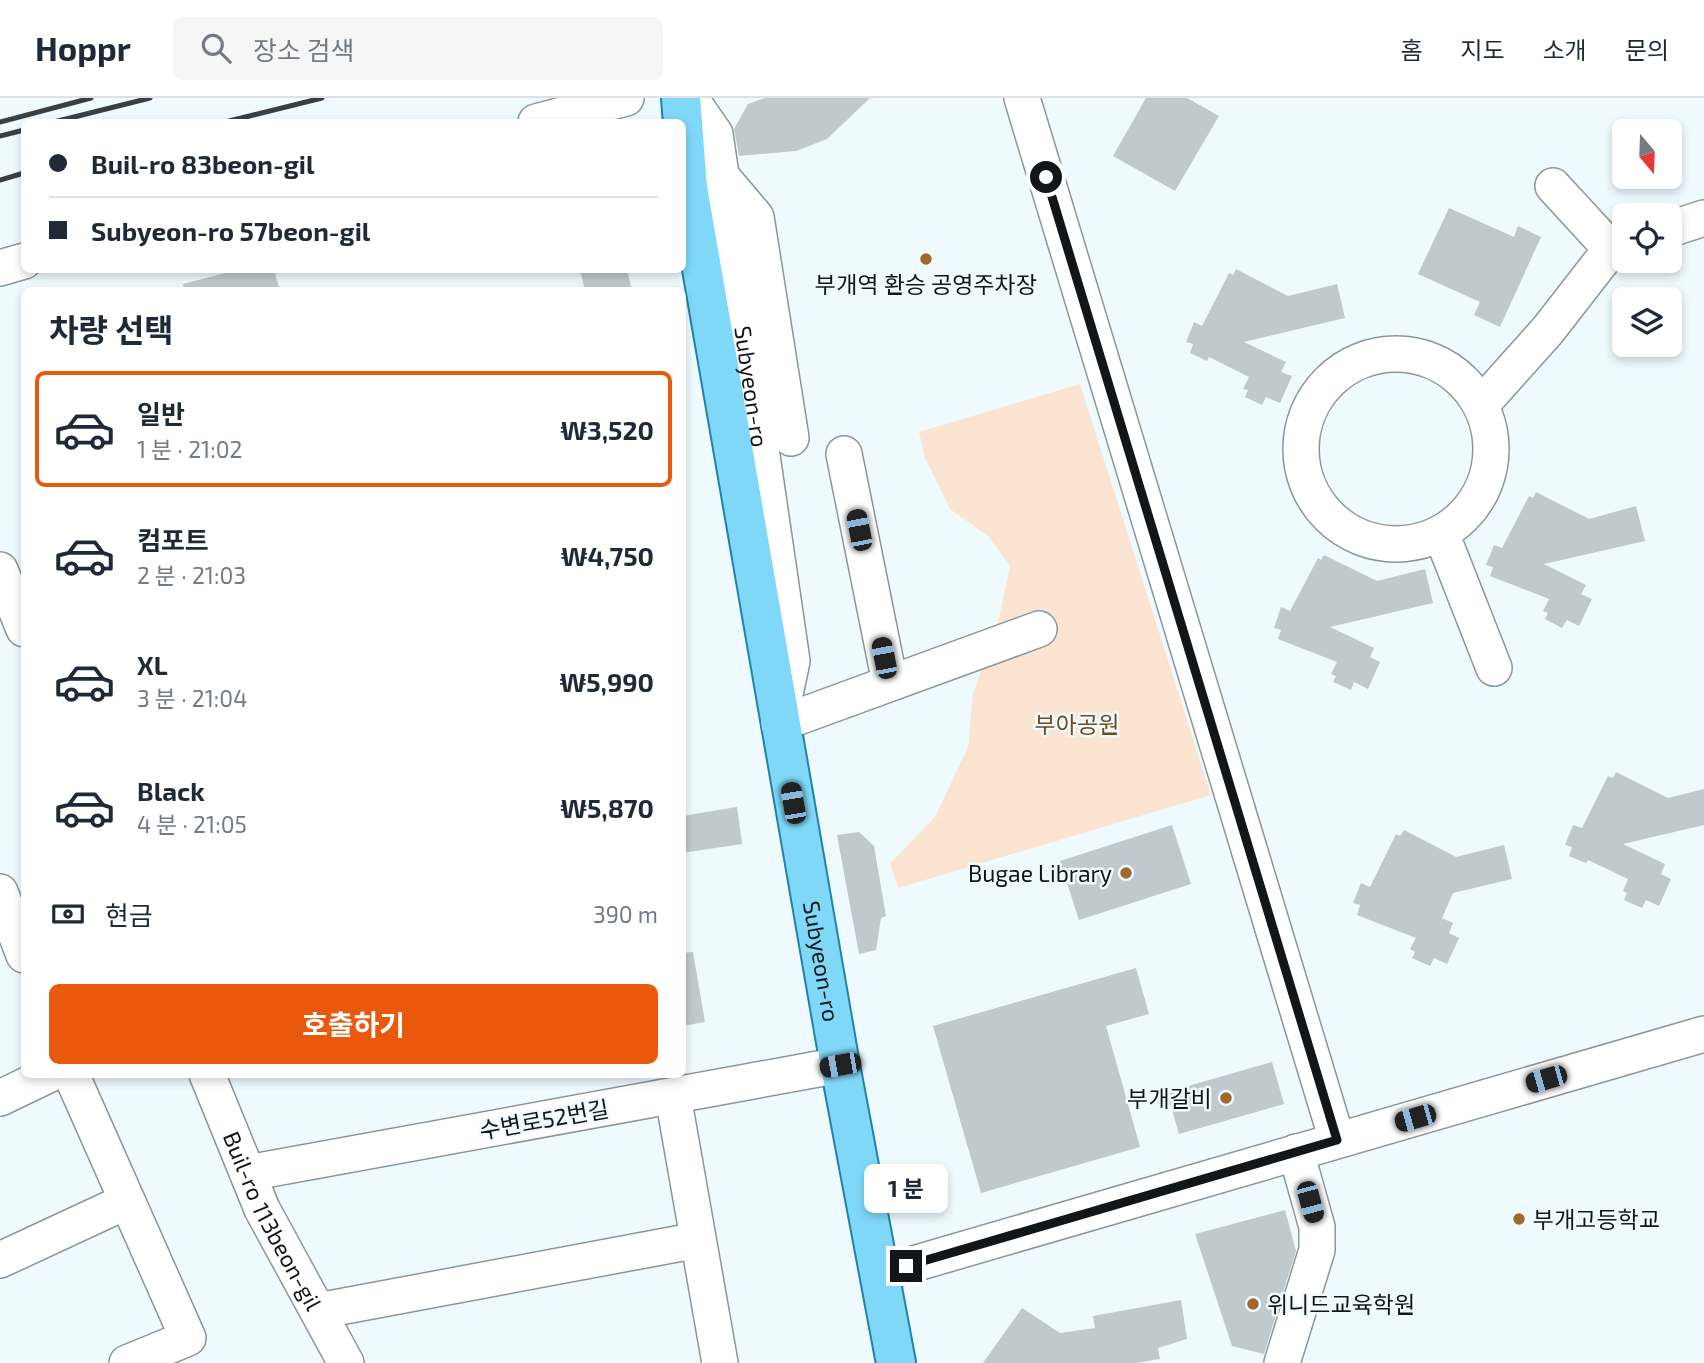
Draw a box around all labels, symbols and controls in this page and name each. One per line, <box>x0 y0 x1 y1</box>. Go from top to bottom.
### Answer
search box <box>173 17 663 80</box>
text: Hoppr <box>35 28 131 68</box>
icon: search <box>197 29 235 67</box>
text: 장소 검색 <box>253 34 354 65</box>
text: 홈 <box>1400 35 1422 64</box>
text: 지도 <box>1460 35 1505 64</box>
text: 소개 <box>1543 35 1587 64</box>
text: 문의 <box>1625 35 1669 64</box>
north arrow <box>1612 119 1682 189</box>
map controls <box>1612 119 1682 357</box>
text: Buil-ro 83beon-gil <box>91 148 315 179</box>
route start <box>1030 161 1062 193</box>
button: locate <box>1612 203 1682 273</box>
text: Subyeon-ro 57beon-gil <box>91 215 370 246</box>
marker: 부개역 환승 공영주차장 <box>918 251 934 267</box>
place label: 부개역 환승 공영주차장 <box>815 270 1037 298</box>
button: layers <box>1612 287 1682 357</box>
text: 차량 선택 <box>49 310 174 348</box>
street label: Subyeon-ro <box>729 324 775 449</box>
icon: car <box>53 398 116 461</box>
text: 일반 <box>137 398 185 429</box>
text: ₩3,520 <box>560 414 654 445</box>
text: 1 분 · 21:02 <box>137 435 242 463</box>
car <box>845 507 874 553</box>
icon: car <box>53 524 116 587</box>
text: 컴포트 <box>137 524 209 555</box>
text: ₩4,750 <box>561 540 654 571</box>
text: 2 분 · 21:03 <box>137 561 246 589</box>
car <box>870 635 899 681</box>
text: XL <box>137 649 168 680</box>
icon: car <box>53 650 116 713</box>
text: ₩5,990 <box>559 666 654 697</box>
text: 3 분 · 21:04 <box>137 684 247 712</box>
park label: 부아공원 <box>1035 710 1119 738</box>
text: Black <box>137 775 205 806</box>
icon: car <box>53 776 116 839</box>
car <box>780 780 807 826</box>
text: ₩5,870 <box>560 792 654 823</box>
text: 4 분 · 21:05 <box>137 810 247 838</box>
place label: Bugae Library <box>968 859 1112 887</box>
marker: Bugae Library <box>1118 865 1134 881</box>
icon: cash <box>49 895 87 933</box>
text: 현금 <box>105 899 153 930</box>
street label: Subyeon-ro <box>798 899 846 1024</box>
text: 390 m <box>593 900 658 928</box>
button: 호출하기 <box>49 984 658 1064</box>
car <box>818 1051 863 1079</box>
car <box>1523 1063 1570 1095</box>
place label: 부개갈비 <box>1127 1084 1212 1112</box>
marker: 부개갈비 <box>1218 1090 1234 1106</box>
street label: 수변로52번길 <box>477 1094 611 1144</box>
car <box>1392 1102 1439 1134</box>
street label: Buil-ro 113beon-gil <box>218 1127 329 1315</box>
callout: 1 분 <box>864 1164 948 1214</box>
text: 1 분 <box>888 1174 924 1202</box>
car <box>1295 1179 1326 1225</box>
place label: 부개고등학교 <box>1533 1205 1660 1233</box>
marker: 부개고등학교 <box>1511 1211 1527 1227</box>
route end <box>890 1250 922 1282</box>
place label: 위니드교육학원 <box>1267 1290 1415 1318</box>
marker: 위니드교육학원 <box>1245 1296 1261 1312</box>

